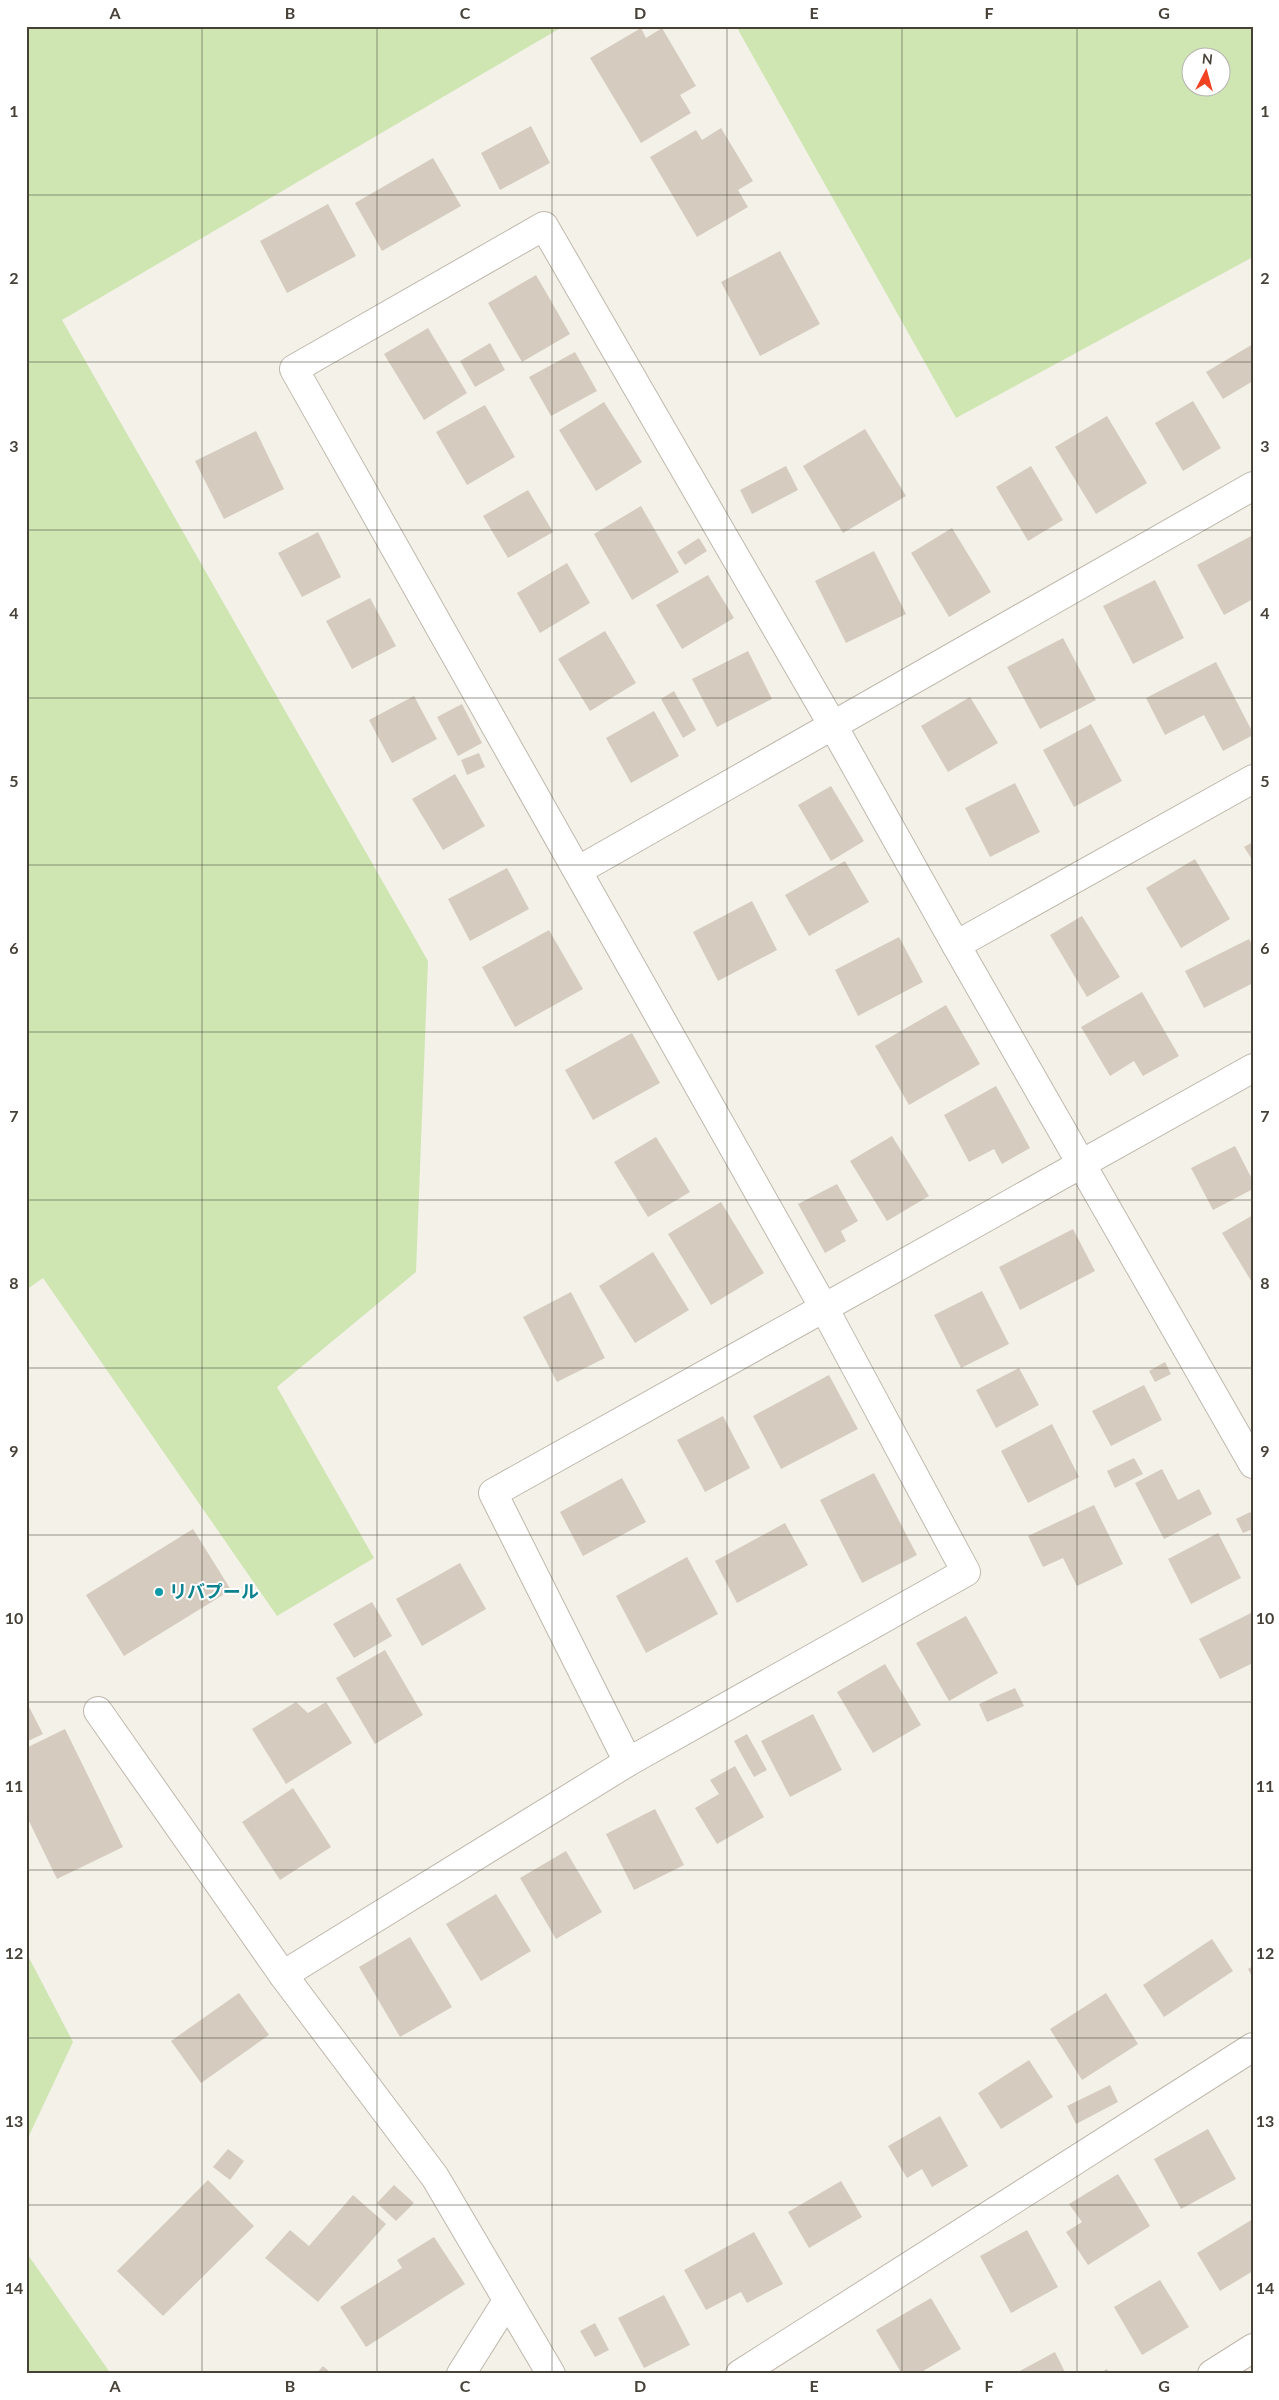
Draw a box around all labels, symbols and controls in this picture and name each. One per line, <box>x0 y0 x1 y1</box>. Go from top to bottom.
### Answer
text: A <box>108 3 121 22</box>
text: B <box>285 3 295 22</box>
text: C <box>460 3 471 22</box>
text: D <box>634 3 646 22</box>
text: E <box>809 3 819 22</box>
text: F <box>984 3 994 22</box>
text: G <box>1158 3 1170 22</box>
north arrow <box>1182 48 1232 98</box>
text: N <box>1201 50 1214 68</box>
text: 1 <box>9 101 19 120</box>
text: 1 <box>1260 101 1270 120</box>
text: 2 <box>9 268 19 287</box>
text: 2 <box>1260 268 1270 287</box>
text: 3 <box>9 436 19 455</box>
text: 3 <box>1260 436 1270 455</box>
text: 4 <box>9 603 19 622</box>
text: 4 <box>1260 603 1270 622</box>
text: 5 <box>9 771 19 790</box>
text: 5 <box>1260 771 1270 790</box>
text: 6 <box>9 938 19 957</box>
text: 6 <box>1260 938 1270 957</box>
text: 7 <box>9 1106 19 1125</box>
text: 7 <box>1260 1106 1270 1125</box>
text: 8 <box>9 1273 19 1292</box>
text: 8 <box>1260 1273 1270 1292</box>
text: 9 <box>9 1441 19 1460</box>
text: 9 <box>1260 1441 1270 1460</box>
place label: リバプール <box>169 1580 259 1602</box>
marker: リバプール <box>153 1586 165 1598</box>
text: 10 <box>5 1608 23 1627</box>
text: 10 <box>1256 1608 1274 1627</box>
text: 11 <box>5 1776 23 1795</box>
text: 11 <box>1256 1776 1274 1795</box>
text: 12 <box>5 1943 23 1962</box>
text: 12 <box>1256 1943 1274 1962</box>
text: 13 <box>5 2111 23 2130</box>
text: 13 <box>1256 2111 1274 2130</box>
text: 14 <box>5 2278 23 2297</box>
text: 14 <box>1256 2278 1274 2297</box>
text: A <box>108 2376 121 2395</box>
text: B <box>285 2376 295 2395</box>
text: C <box>460 2376 471 2395</box>
text: D <box>634 2376 646 2395</box>
text: E <box>809 2376 819 2395</box>
text: F <box>984 2376 994 2395</box>
text: G <box>1158 2376 1170 2395</box>

